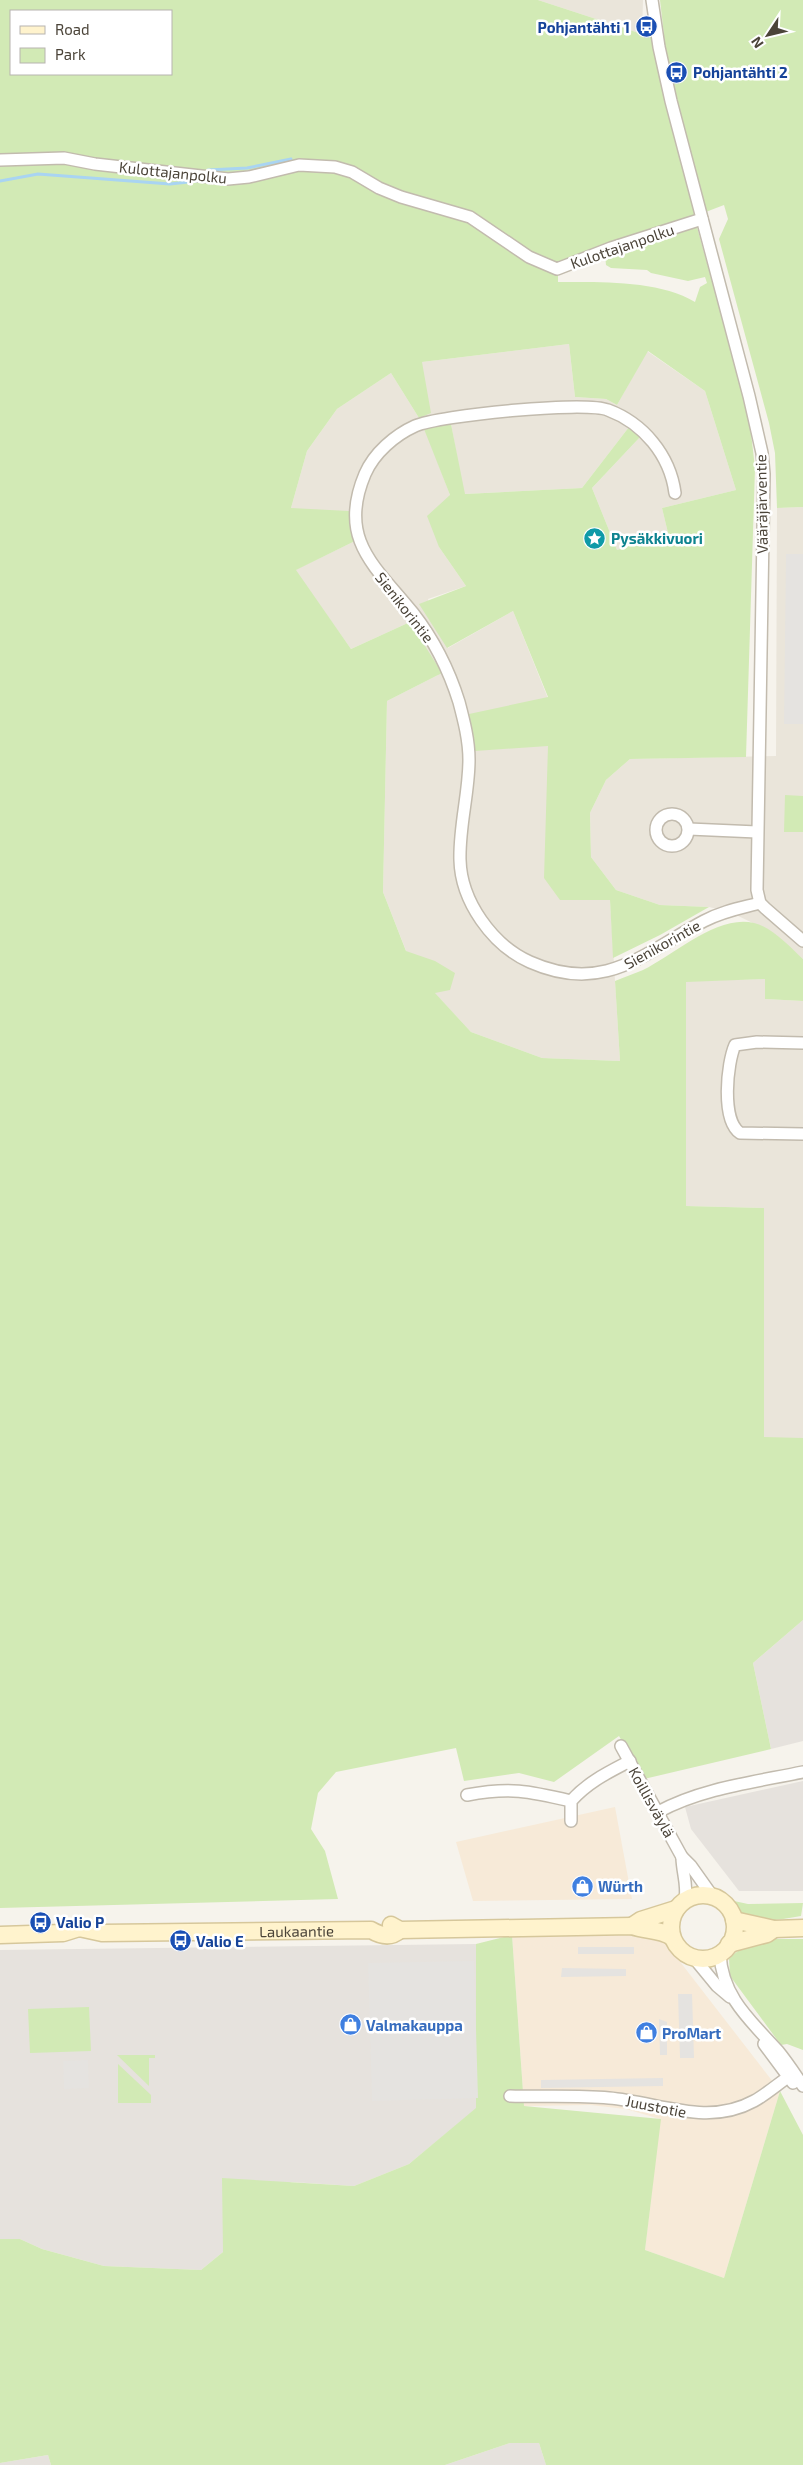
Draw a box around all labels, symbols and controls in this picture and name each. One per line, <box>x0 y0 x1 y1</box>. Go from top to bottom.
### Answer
legend <box>10 10 172 75</box>
north arrow <box>743 10 793 60</box>
bus stop icon: Pohjantähti 1 <box>634 15 658 39</box>
place label: Pohjantähti 1 <box>537 18 630 36</box>
text: Road <box>55 20 90 38</box>
text: N <box>747 34 767 52</box>
text: Park <box>55 45 86 63</box>
bus stop icon: Pohjantähti 2 <box>665 60 689 84</box>
place label: Pohjantähti 2 <box>693 63 788 81</box>
street label: Kulottajanpolku <box>118 157 228 188</box>
street label: Kulottajanpolku <box>568 220 677 273</box>
street label: Vääräjärventie <box>751 454 772 554</box>
place icon: Pysäkkivuori <box>583 526 607 550</box>
place label: Pysäkkivuori <box>611 529 703 548</box>
street label: Sienikorintie <box>372 568 438 646</box>
street label: Sienikorintie <box>621 916 703 972</box>
street label: Koillisväylä <box>625 1764 679 1840</box>
shop icon: Würth <box>570 1874 594 1898</box>
place label: Würth <box>598 1877 643 1895</box>
bus stop icon: Valio P <box>28 1910 52 1934</box>
place label: Valio P <box>56 1913 104 1931</box>
street label: Laukaantie <box>259 1921 334 1940</box>
bus stop icon: Valio E <box>168 1929 192 1953</box>
place label: Valio E <box>196 1932 244 1950</box>
shop icon: Valmakauppa <box>338 2013 362 2037</box>
place label: Valmakauppa <box>366 2016 463 2034</box>
shop icon: ProMart <box>634 2021 658 2045</box>
place label: ProMart <box>662 2024 721 2042</box>
street label: Juustotie <box>624 2091 688 2121</box>

